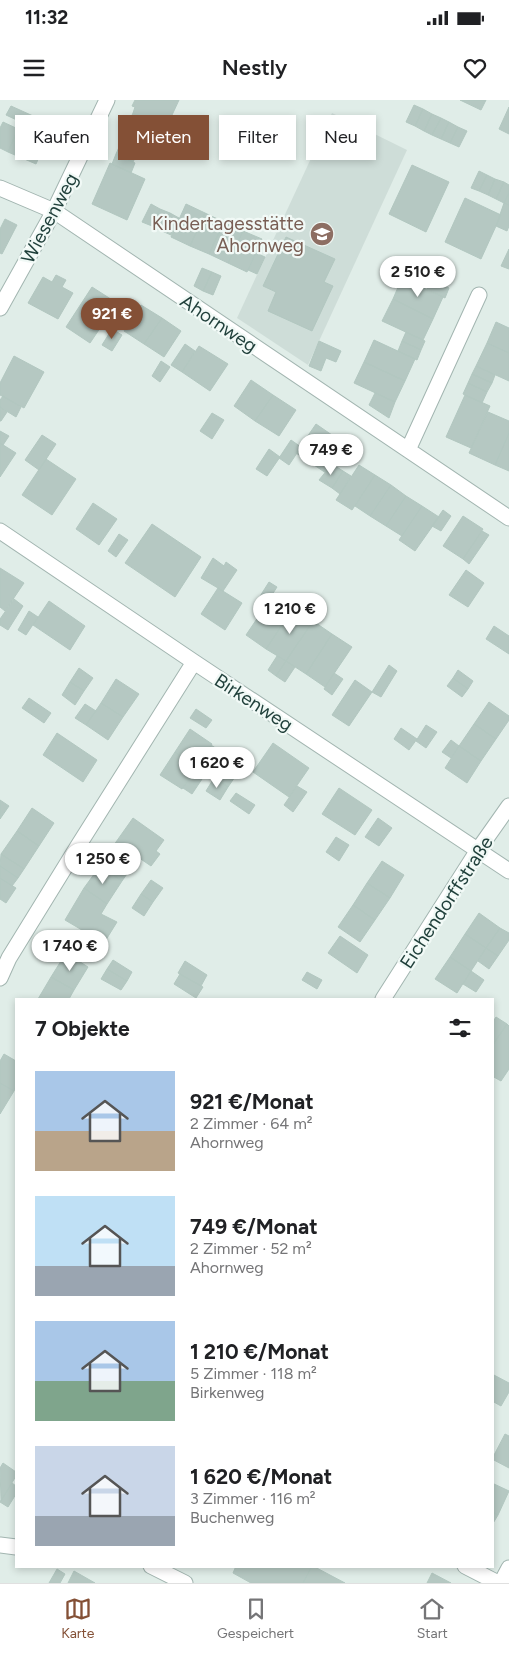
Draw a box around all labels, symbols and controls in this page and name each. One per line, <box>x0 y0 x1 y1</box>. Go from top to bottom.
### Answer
text: 11:32 <box>25 6 68 29</box>
icon: menu <box>20 54 48 82</box>
text: Nestly <box>222 54 287 81</box>
icon: heart <box>461 54 489 82</box>
chip: Kaufen <box>15 115 108 160</box>
chip: Mieten <box>118 115 209 160</box>
chip: Filter <box>219 115 296 160</box>
chip: Neu <box>306 115 376 160</box>
street label: Wiesenweg <box>16 169 83 267</box>
place label: Kindertagesstätte Ahornweg <box>152 212 304 257</box>
school or university icon: Kindertagesstätte Ahornweg <box>309 221 335 247</box>
pin: 2 510 € <box>372 256 464 298</box>
text: 2 510 € <box>391 262 445 281</box>
street label: Ahornweg <box>176 289 261 357</box>
pin: 921 € <box>77 298 147 340</box>
text: 921 € <box>92 304 132 323</box>
pin: 749 € <box>296 434 366 476</box>
text: 749 € <box>309 440 353 459</box>
pin: 1 210 € <box>244 592 336 635</box>
text: 1 210 € <box>264 599 316 618</box>
street label: Birkenweg <box>210 669 297 736</box>
pin: 1 620 € <box>171 746 263 789</box>
text: 1 620 € <box>190 753 244 772</box>
street label: Eichendorffstraße <box>395 832 498 973</box>
pin: 1 250 € <box>57 842 149 885</box>
text: 1 250 € <box>76 849 130 868</box>
pin: 1 740 € <box>24 930 116 972</box>
text: 1 740 € <box>43 936 97 955</box>
icon: filters <box>446 1014 474 1042</box>
text: 7 Objekte <box>35 1016 130 1041</box>
text: 921 €/Monat <box>190 1089 314 1114</box>
icon: home <box>75 1091 135 1151</box>
text: 2 Zimmer · 64 m² <box>190 1114 313 1133</box>
text: Ahornweg <box>190 1133 264 1152</box>
text: 749 €/Monat <box>190 1214 318 1239</box>
icon: home <box>75 1216 135 1276</box>
text: 2 Zimmer · 52 m² <box>190 1239 312 1258</box>
text: Ahornweg <box>190 1258 264 1277</box>
text: 1 210 €/Monat <box>190 1339 329 1364</box>
icon: home <box>75 1341 135 1401</box>
text: 5 Zimmer · 118 m² <box>190 1364 317 1383</box>
text: Birkenweg <box>190 1383 265 1402</box>
text: 1 620 €/Monat <box>190 1464 332 1489</box>
icon: home <box>75 1466 135 1526</box>
text: 3 Zimmer · 116 m² <box>190 1489 316 1508</box>
text: Buchenweg <box>190 1508 274 1527</box>
tab: Karte <box>61 1595 94 1642</box>
tab: Gespeichert <box>217 1595 294 1642</box>
tab: Start <box>417 1595 448 1642</box>

